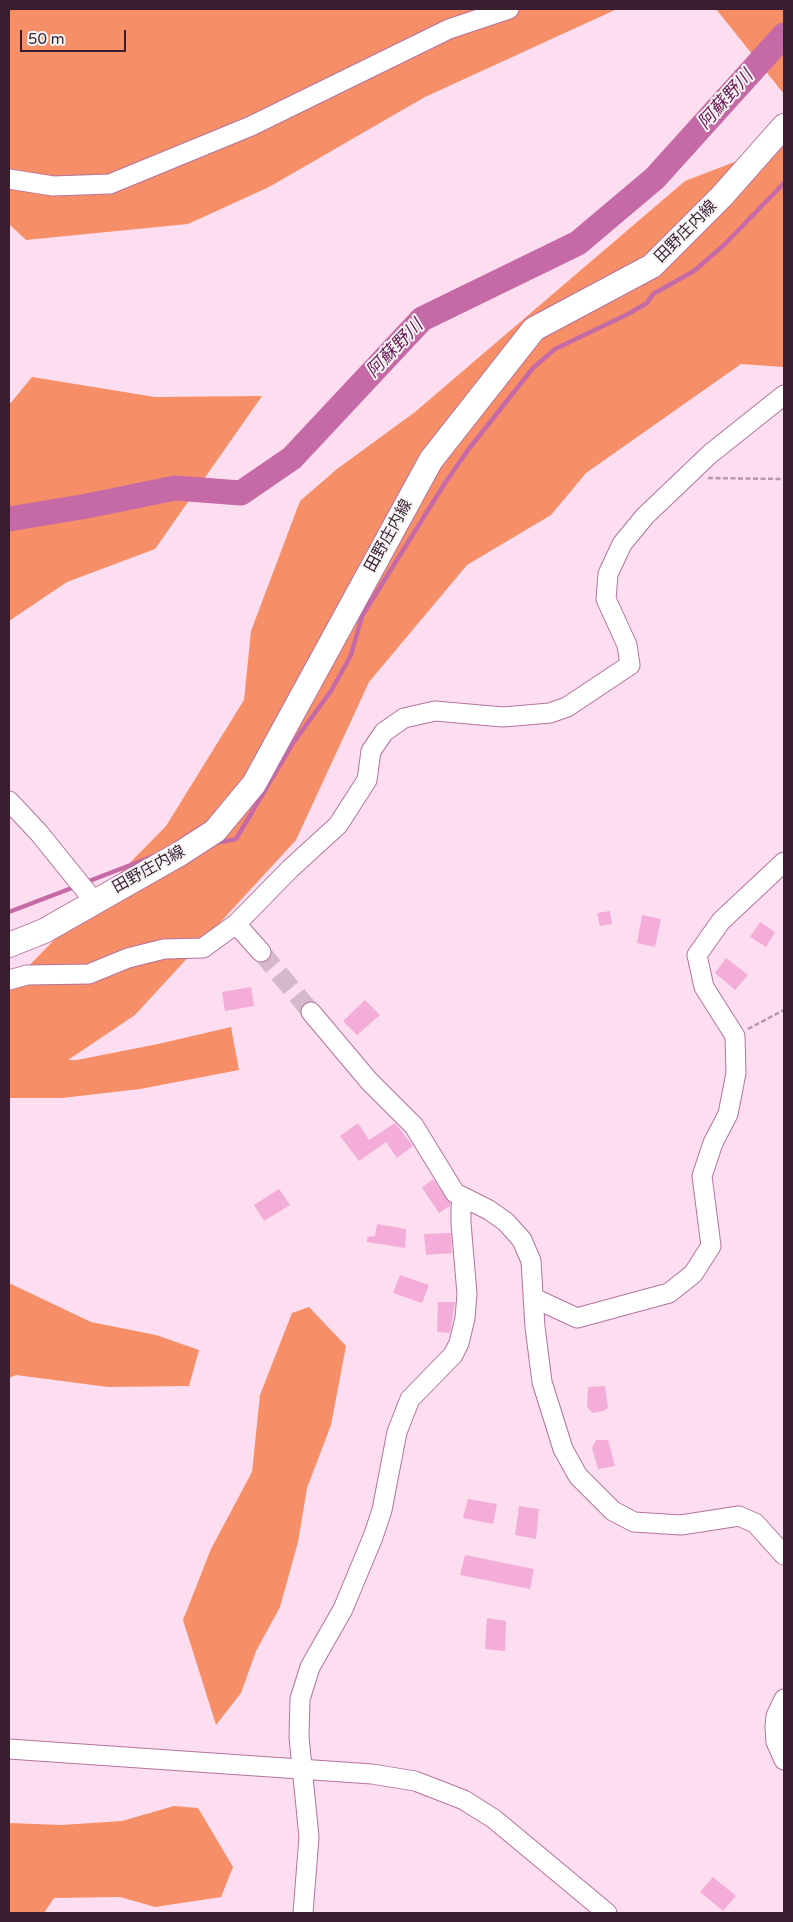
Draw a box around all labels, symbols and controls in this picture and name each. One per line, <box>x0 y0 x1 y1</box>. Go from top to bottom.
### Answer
scale bar <box>22 20 129 52</box>
text: 50 m <box>28 30 65 48</box>
water label: 阿蘇野川 <box>694 66 758 134</box>
street label: 田野庄内線 <box>651 197 721 267</box>
water label: 阿蘇野川 <box>362 316 428 382</box>
street label: 田野庄内線 <box>361 496 417 576</box>
street label: 田野庄内線 <box>109 842 189 898</box>

